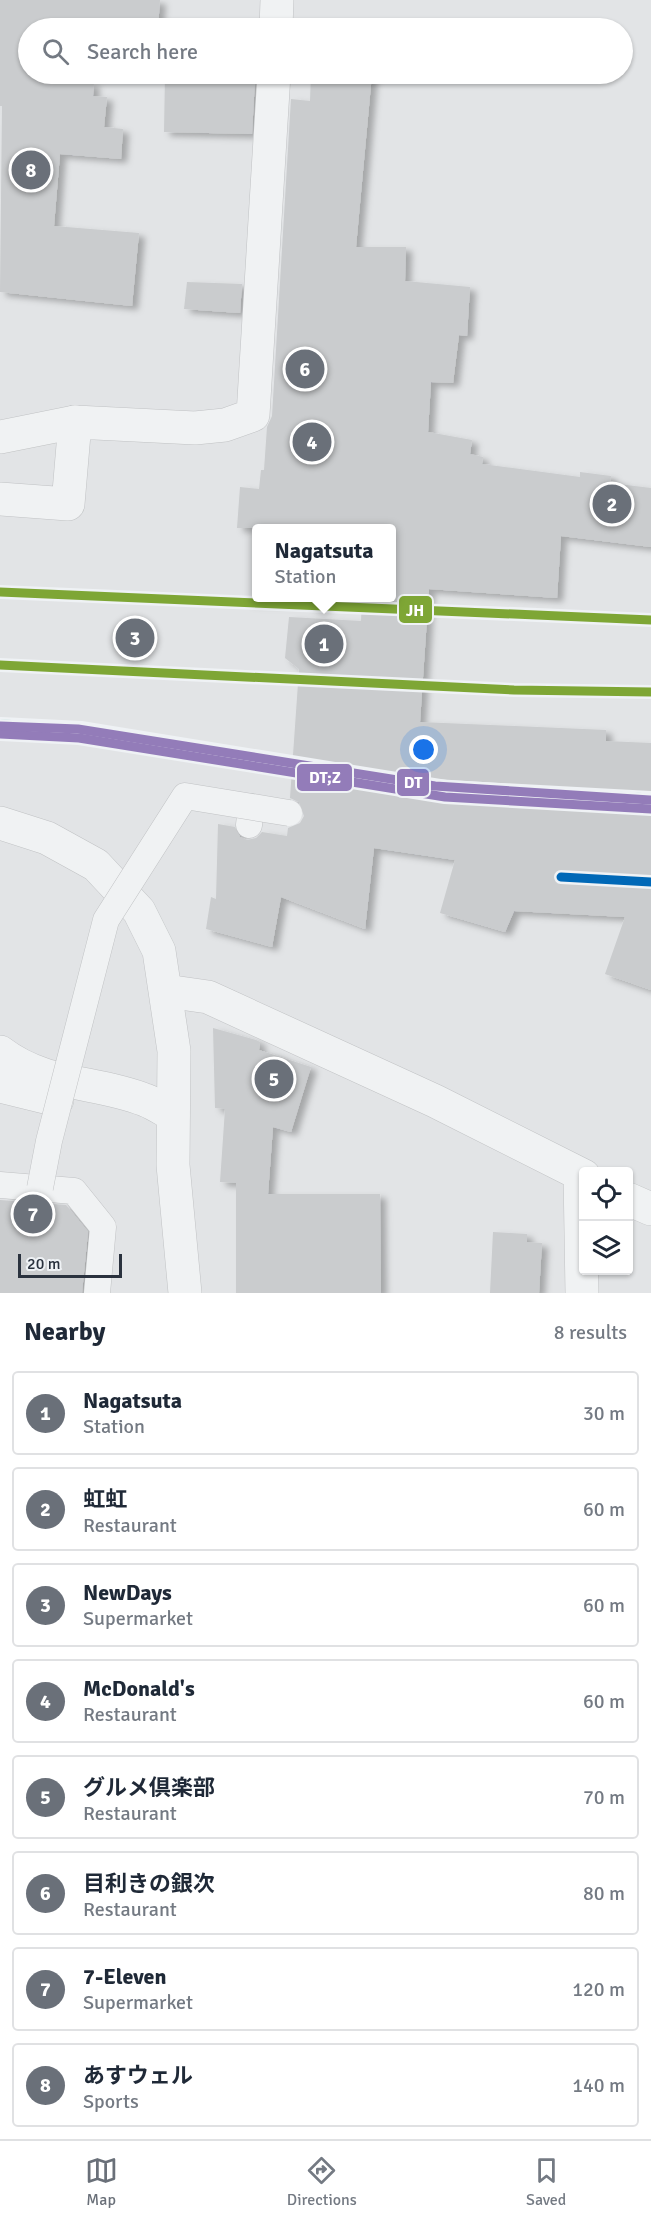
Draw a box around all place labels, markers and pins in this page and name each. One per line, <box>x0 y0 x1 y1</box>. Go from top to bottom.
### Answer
pin: 8 <box>12 148 51 192</box>
pin: 6 <box>286 346 324 392</box>
pin: 4 <box>292 420 332 464</box>
pin: 2 <box>592 482 632 526</box>
pin: 3 <box>116 616 154 660</box>
pin: 1 <box>304 622 344 666</box>
pin: 5 <box>254 1056 294 1102</box>
pin: 7 <box>14 1192 52 1236</box>

